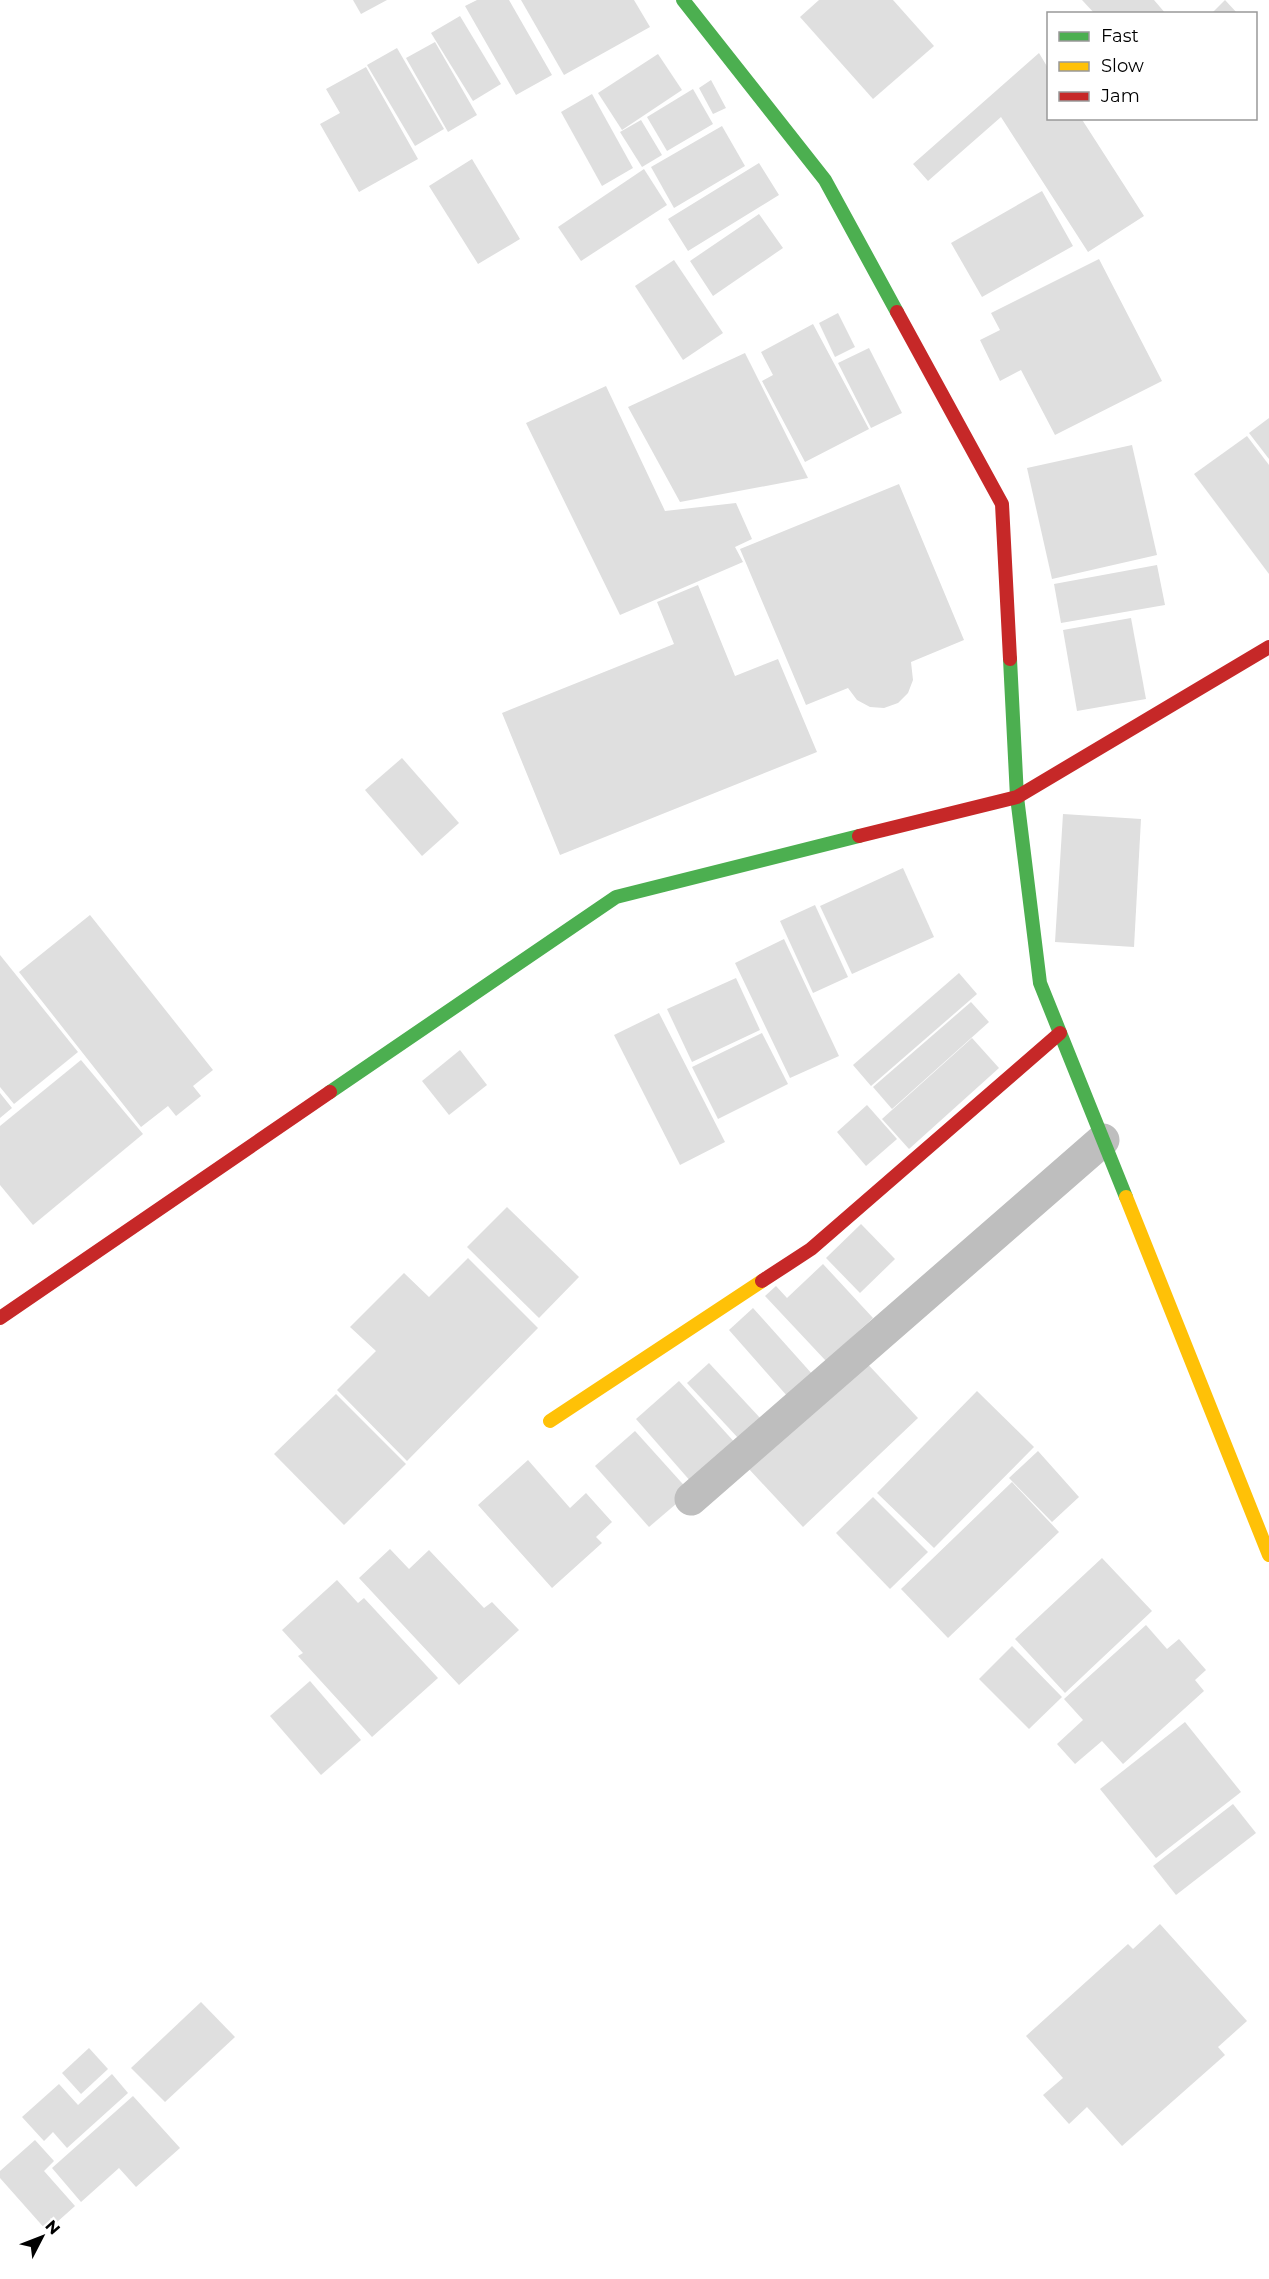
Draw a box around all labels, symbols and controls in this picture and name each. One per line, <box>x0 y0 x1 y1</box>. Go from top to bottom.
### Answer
legend <box>1047 12 1257 120</box>
text: Fast <box>1101 25 1139 47</box>
text: Slow <box>1101 55 1144 77</box>
text: Jam <box>1100 85 1140 107</box>
north arrow <box>12 2207 72 2267</box>
text: N <box>41 2216 64 2238</box>

